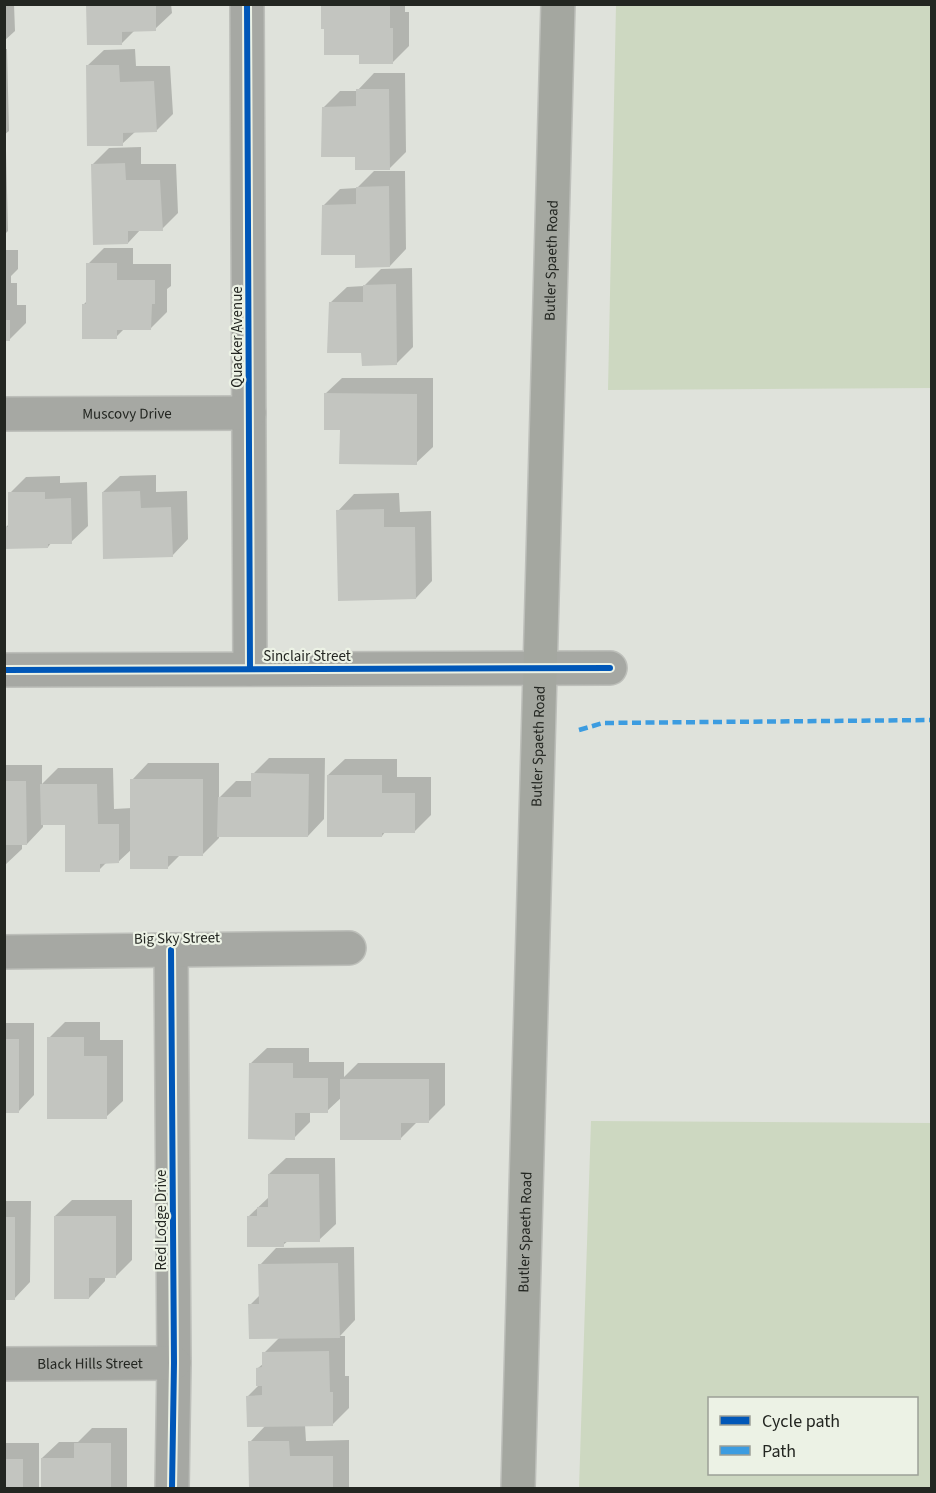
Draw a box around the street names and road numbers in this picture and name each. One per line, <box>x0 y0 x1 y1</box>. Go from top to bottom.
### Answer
street label: Butler Spaeth Road <box>539 200 564 321</box>
street label: Quacker Avenue <box>227 286 248 388</box>
street label: Muscovy Drive <box>82 403 172 425</box>
street label: Sinclair Street <box>263 646 351 667</box>
street label: Butler Spaeth Road <box>526 685 551 807</box>
street label: Big Sky Street <box>134 927 220 950</box>
street label: Red Lodge Drive <box>151 1169 172 1271</box>
street label: Butler Spaeth Road <box>513 1171 538 1293</box>
street label: Black Hills Street <box>37 1353 143 1375</box>

